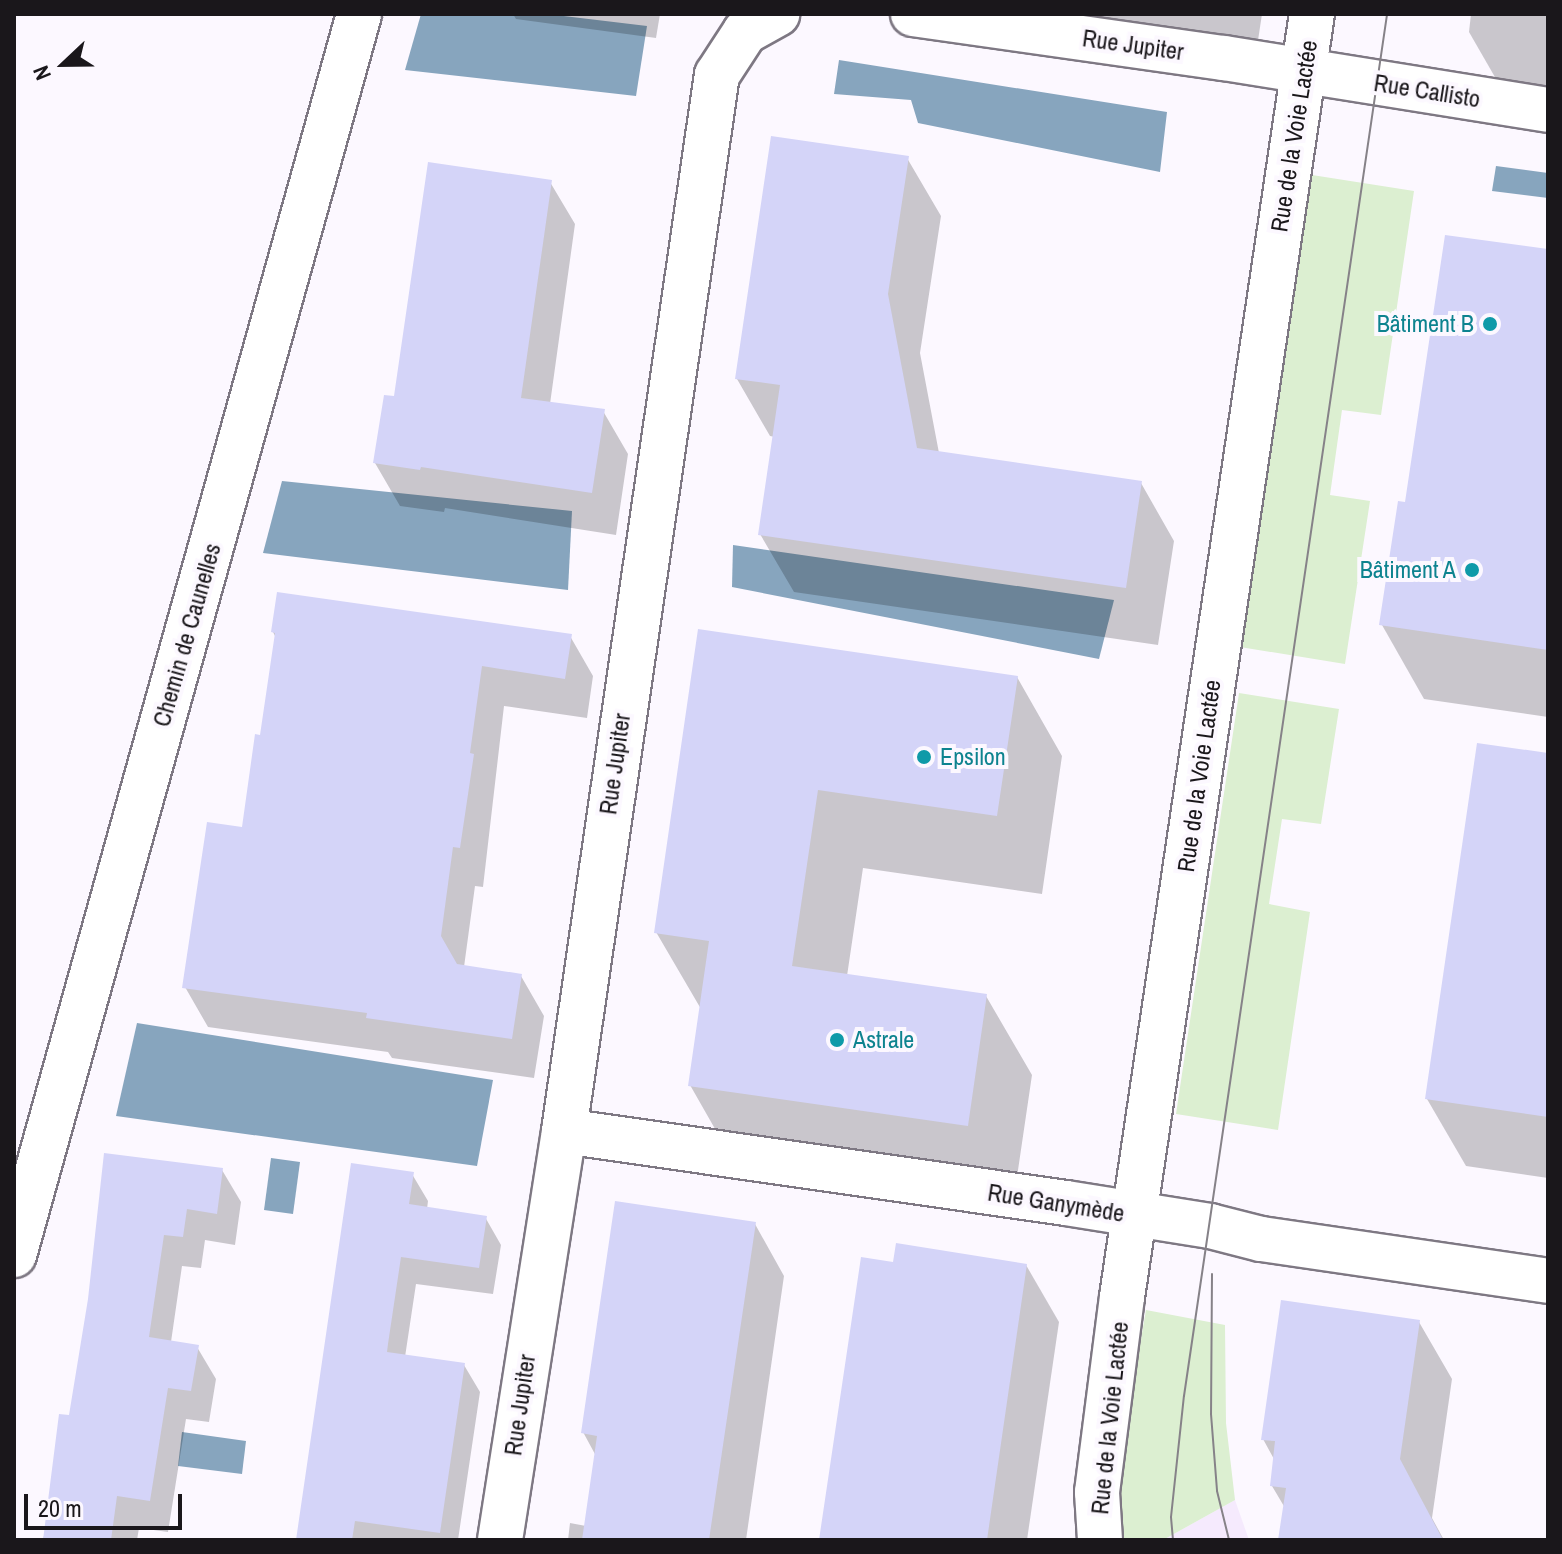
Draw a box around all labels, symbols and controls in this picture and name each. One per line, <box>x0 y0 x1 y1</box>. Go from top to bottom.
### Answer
north arrow <box>24 24 104 104</box>
street label: Rue Jupiter <box>1081 24 1185 66</box>
street label: Rue de la Voie Lactée <box>1265 38 1323 234</box>
text: N <box>25 61 58 85</box>
street label: Rue Callisto <box>1372 68 1482 114</box>
place label: Bâtiment B <box>1377 310 1474 338</box>
marker: Bâtiment B <box>1481 315 1499 333</box>
street label: Chemin de Caunelles <box>147 540 227 730</box>
place label: Bâtiment A <box>1359 556 1456 584</box>
marker: Bâtiment A <box>1463 561 1481 579</box>
street label: Rue de la Voie Lactée <box>1171 678 1227 874</box>
street label: Rue Jupiter <box>594 712 636 816</box>
place label: Epsilon <box>940 743 1006 771</box>
marker: Epsilon <box>915 748 933 766</box>
place label: Astrale <box>853 1026 914 1054</box>
marker: Astrale <box>828 1031 846 1049</box>
street label: Rue Ganymède <box>986 1178 1126 1228</box>
street label: Rue de la Voie Lactée <box>1086 1320 1134 1516</box>
street label: Rue Jupiter <box>499 1353 541 1457</box>
scale bar <box>28 1478 186 1528</box>
text: 20 m <box>38 1492 82 1524</box>

